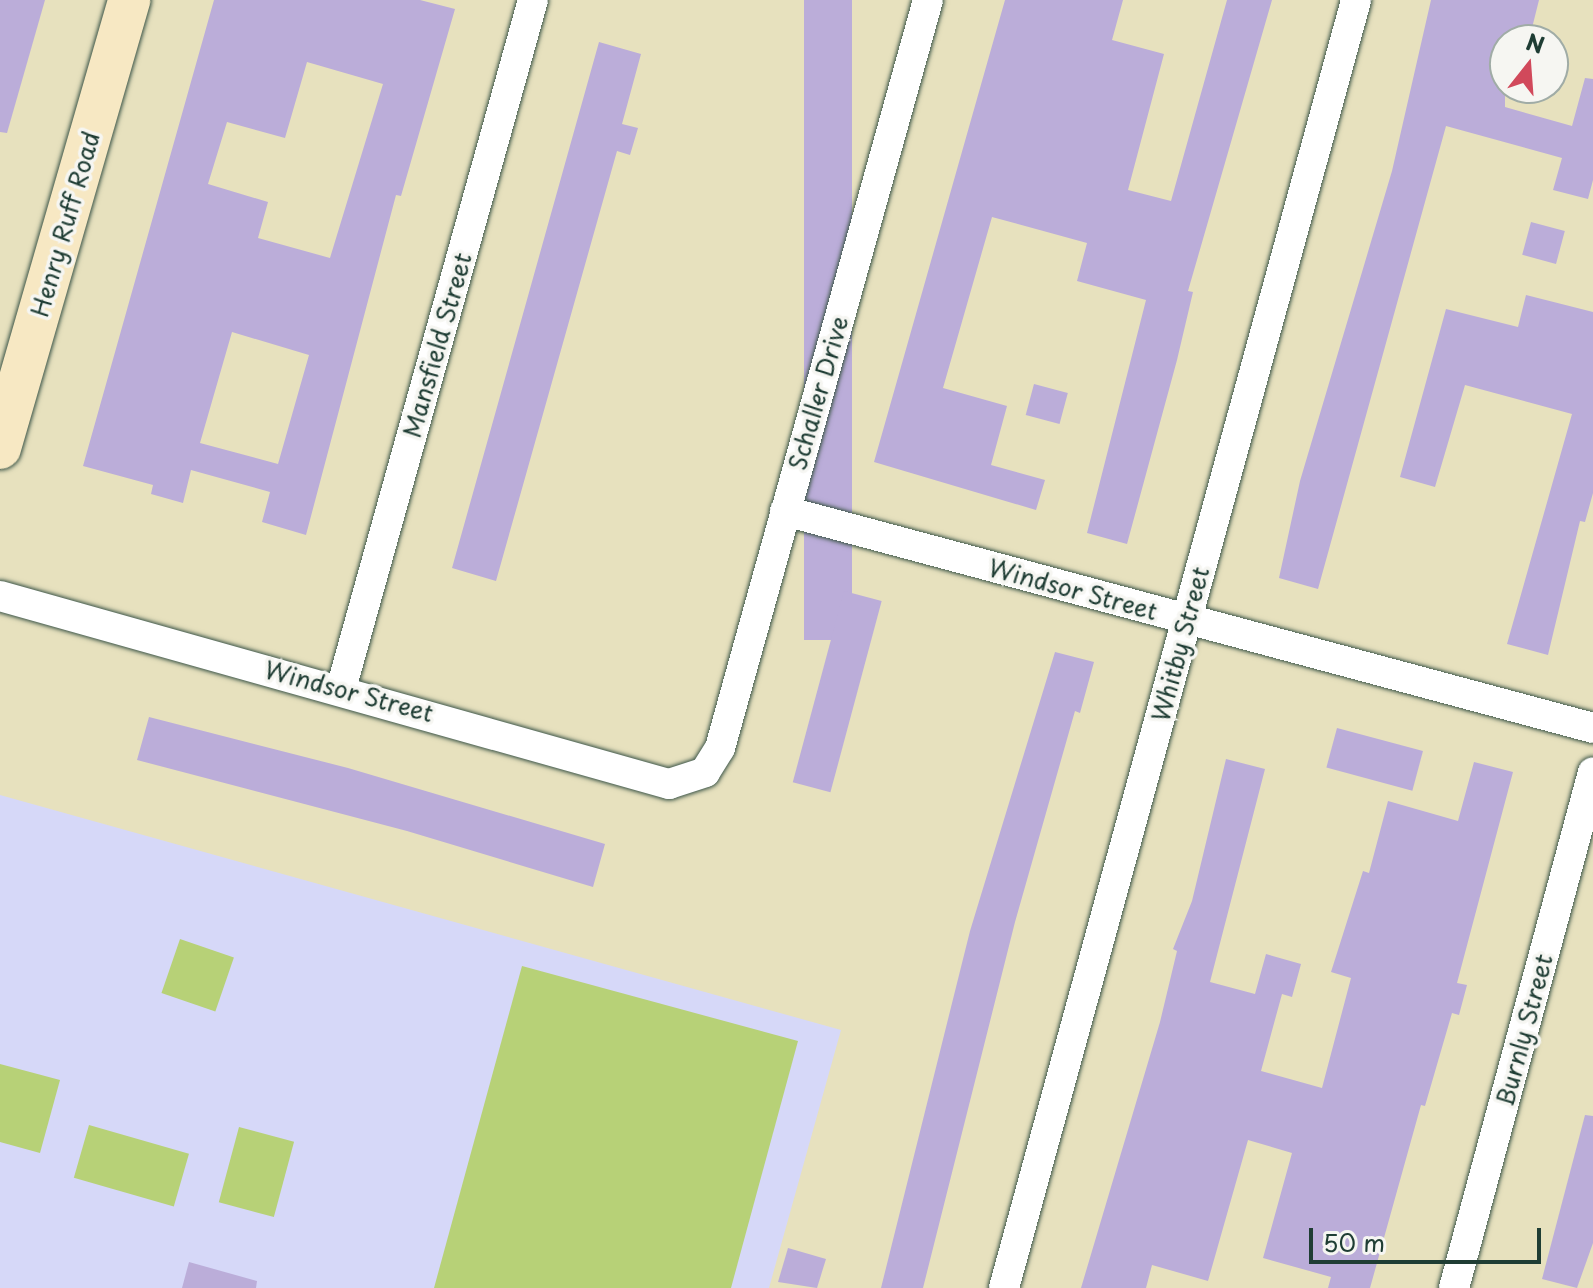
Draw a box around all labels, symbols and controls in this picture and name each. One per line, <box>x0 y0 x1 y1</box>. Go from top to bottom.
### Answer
north arrow <box>1489 24 1569 104</box>
text: N <box>1522 24 1549 61</box>
street label: Henry Ruff Road <box>25 127 105 321</box>
street label: Mansfield Street <box>397 250 477 440</box>
street label: Schaller Drive <box>782 312 854 474</box>
street label: Windsor Street <box>984 552 1162 626</box>
street label: Whitby Street <box>1145 562 1215 726</box>
street label: Windsor Street <box>260 654 438 728</box>
street label: Burnly Street <box>1490 951 1558 1109</box>
scale bar <box>1313 1212 1545 1262</box>
text: 50 m <box>1323 1224 1385 1260</box>

